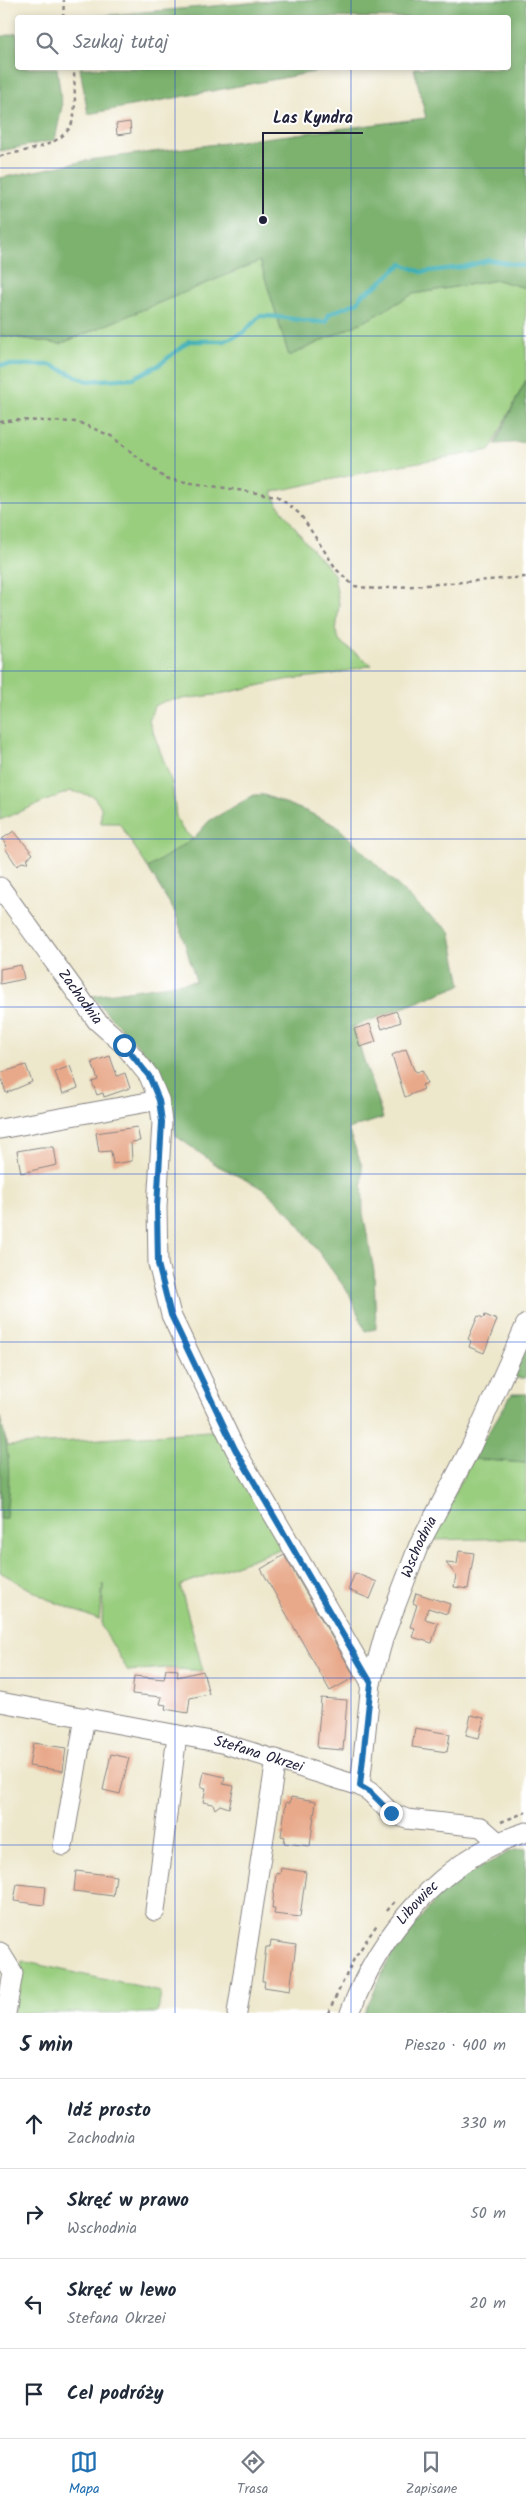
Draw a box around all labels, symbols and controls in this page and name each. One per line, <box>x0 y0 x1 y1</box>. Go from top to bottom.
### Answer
search box <box>15 15 511 70</box>
text: Szukaj tutaj <box>73 28 168 58</box>
icon: search <box>33 29 61 57</box>
callout: Las Kyndra <box>263 102 363 133</box>
text: Las Kyndra <box>273 106 353 131</box>
street label: Zachodnia <box>51 964 108 1030</box>
route start <box>113 1034 136 1057</box>
street label: Wschodnia <box>395 1512 444 1582</box>
street label: Stefana Okrzei <box>212 1730 308 1780</box>
route end <box>380 1802 403 1825</box>
street label: Libowiec <box>391 1875 445 1931</box>
text: 5 min <box>20 2029 73 2062</box>
text: Pieszo · 400 m <box>405 2033 506 2058</box>
text: Idź prosto <box>67 2096 151 2126</box>
icon: ahead <box>20 2110 48 2138</box>
text: 330 m <box>461 2111 506 2136</box>
text: Zachodnia <box>67 2126 135 2151</box>
text: Skręć w prawo <box>67 2186 189 2216</box>
icon: right <box>20 2200 48 2228</box>
text: 50 m <box>470 2201 506 2226</box>
text: Wschodnia <box>67 2216 137 2241</box>
text: Skręć w lewo <box>67 2276 176 2306</box>
icon: left <box>20 2290 48 2318</box>
text: 20 m <box>470 2291 506 2316</box>
text: Stefana Okrzei <box>67 2306 166 2331</box>
text: Cel podróży <box>67 2379 164 2409</box>
icon: arrive <box>20 2380 48 2408</box>
tab: Mapa <box>69 2448 100 2500</box>
tab: Trasa <box>237 2448 268 2500</box>
tab: Zapisane <box>406 2448 457 2500</box>

